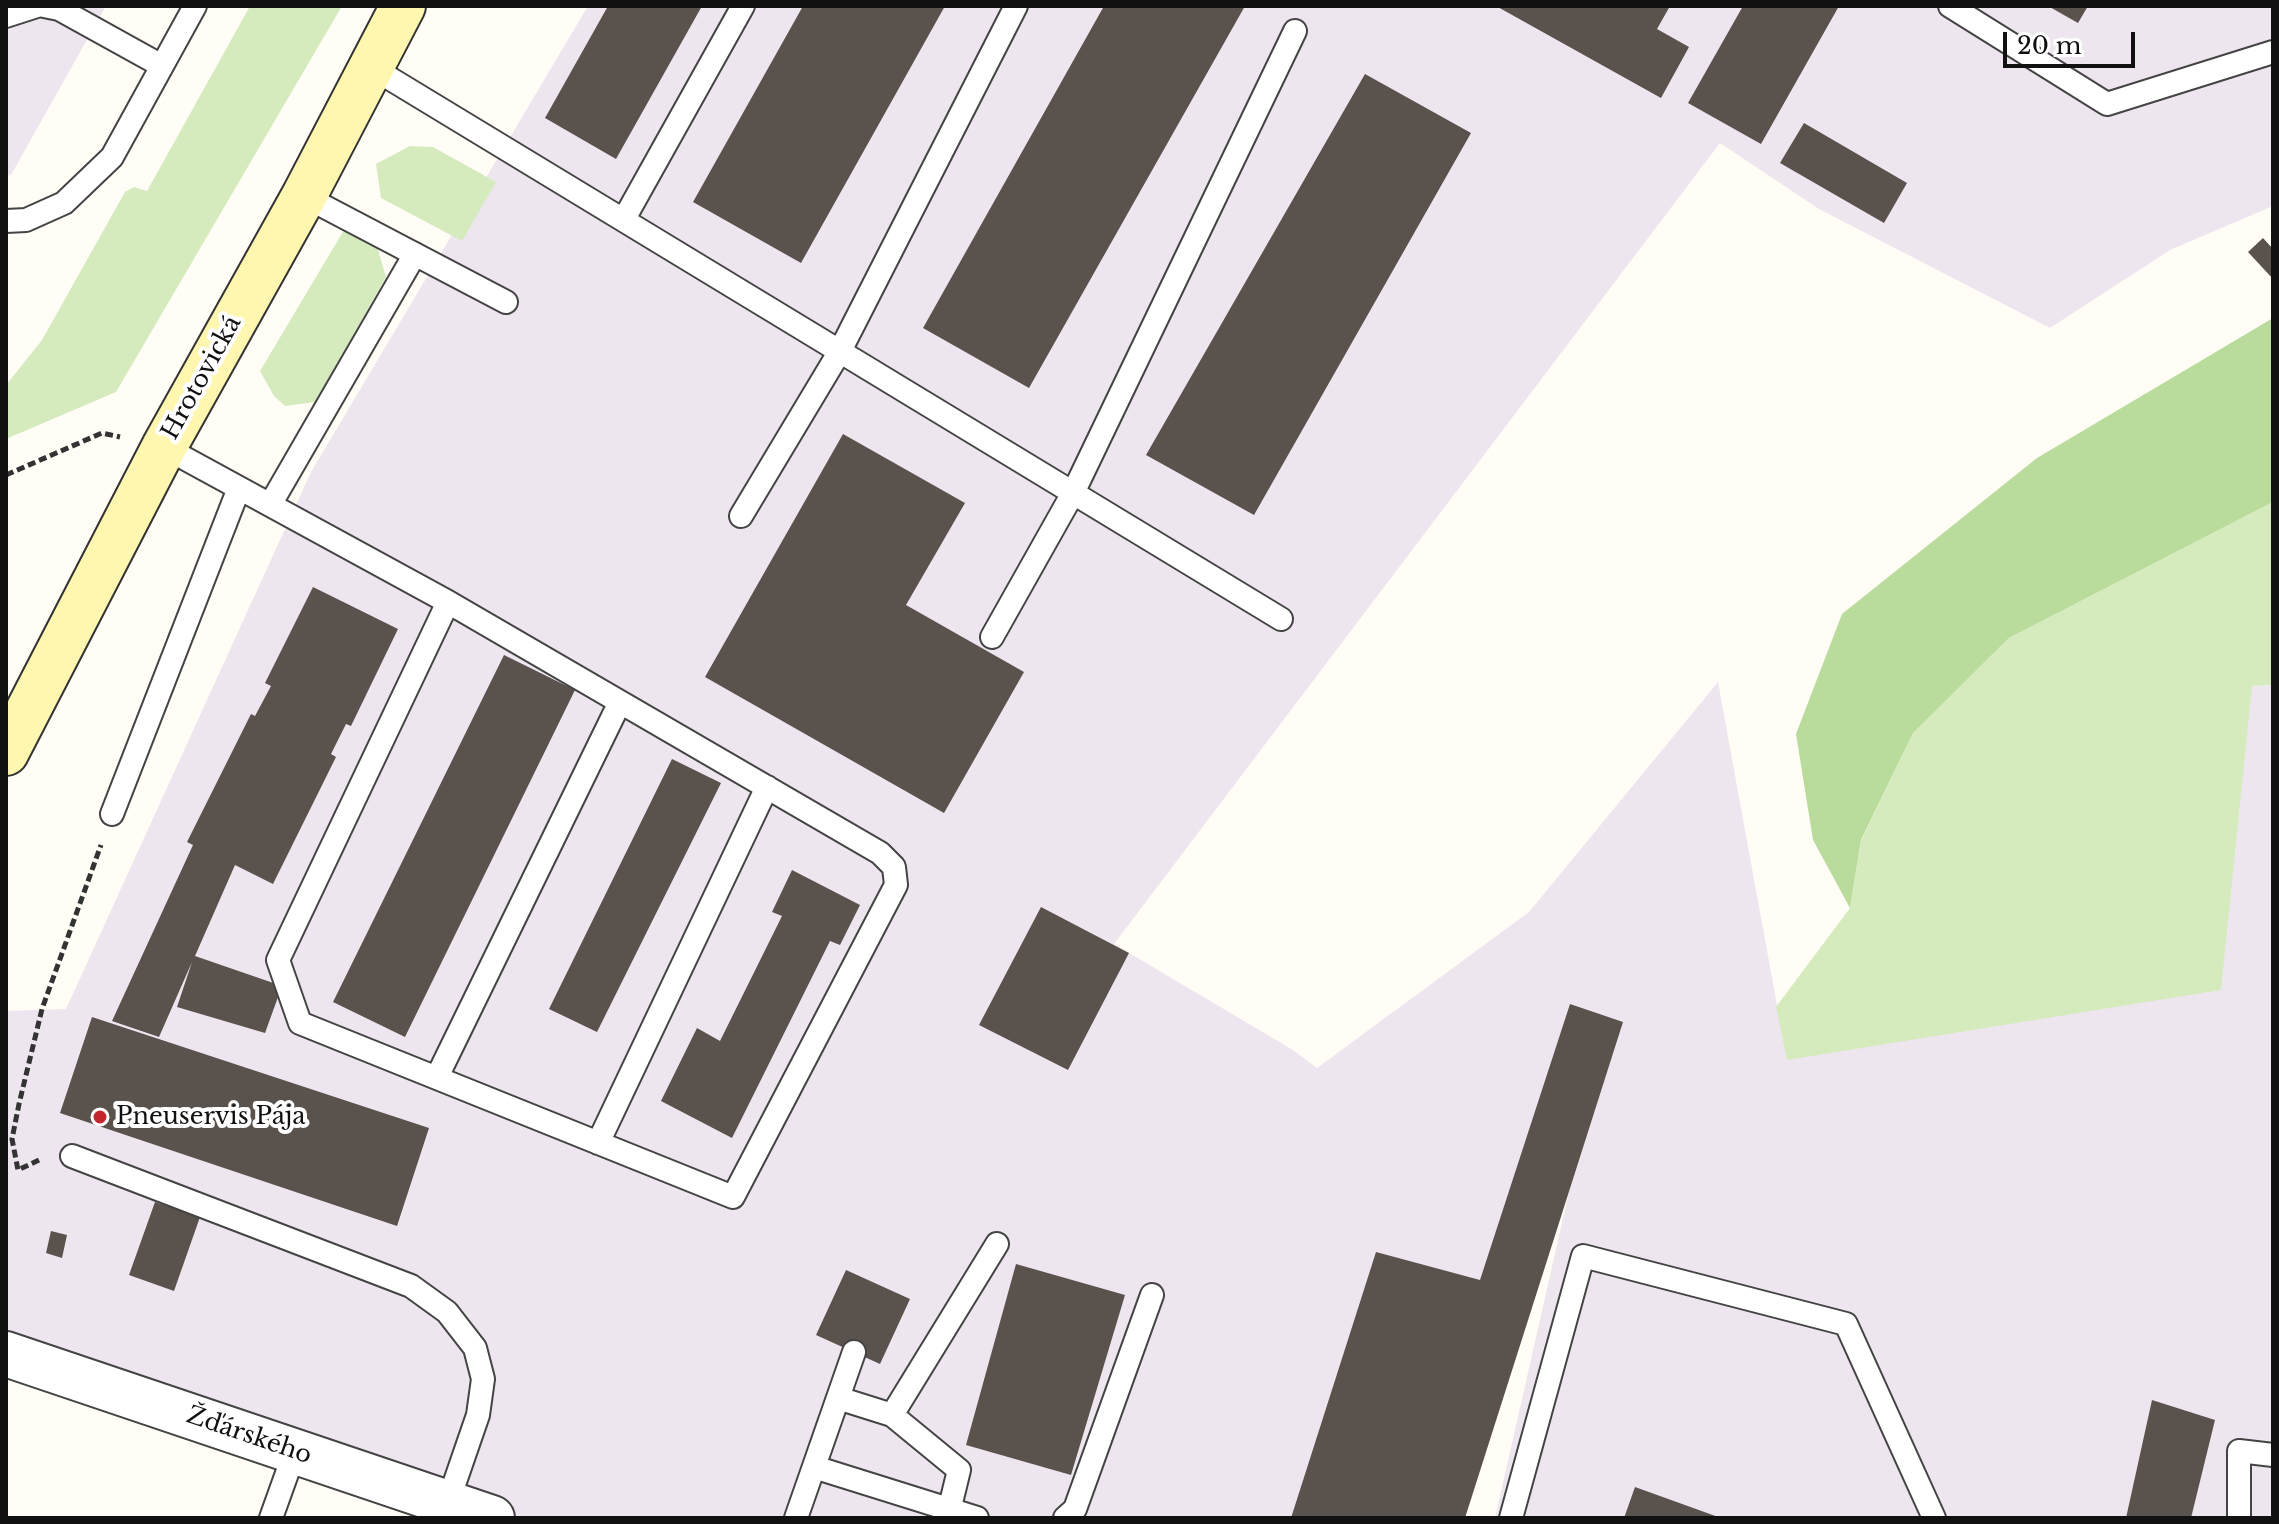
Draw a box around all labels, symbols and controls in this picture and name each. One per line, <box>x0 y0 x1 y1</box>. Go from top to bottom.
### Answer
scale bar <box>2007 16 2139 66</box>
text: 20 m <box>2017 31 2082 60</box>
street label: Hrotovická <box>156 311 248 445</box>
place label: Pneuservis Pája <box>116 1103 306 1131</box>
marker: Pneuservis Pája <box>91 1108 109 1126</box>
street label: Žďárského <box>183 1401 315 1471</box>

